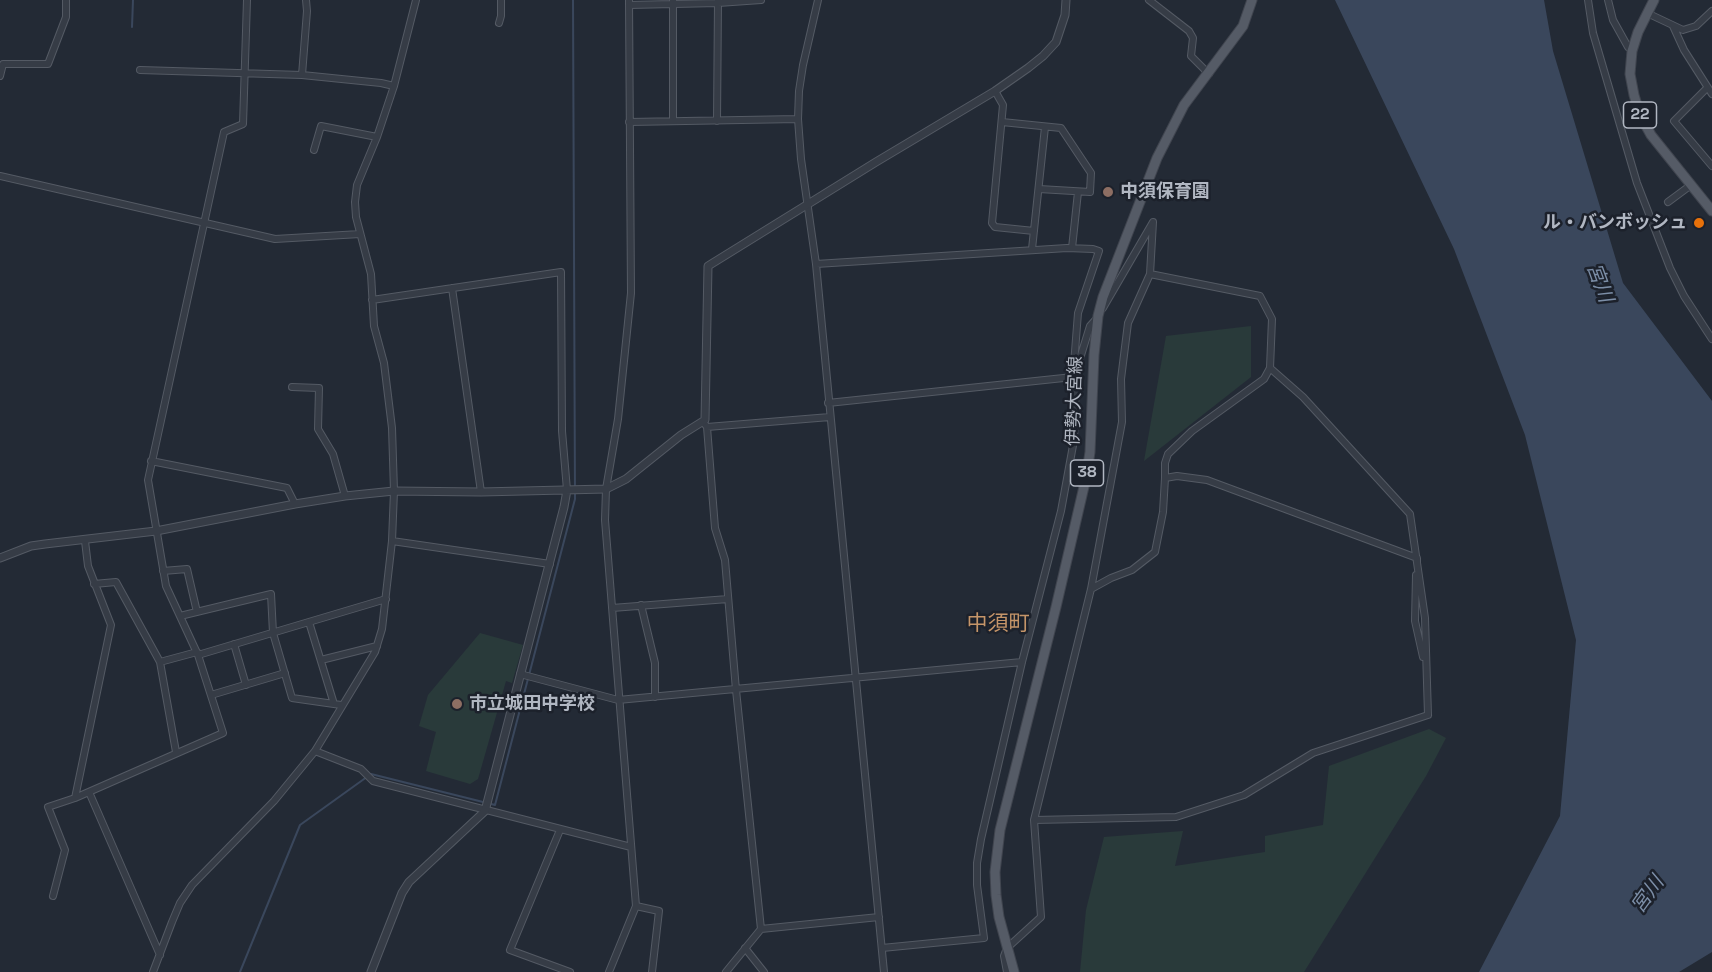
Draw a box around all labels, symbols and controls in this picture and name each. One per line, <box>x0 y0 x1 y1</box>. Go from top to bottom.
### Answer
road number: 22 <box>1624 102 1656 128</box>
place label: 中須保育園 <box>1120 181 1210 203</box>
marker: 中須保育園 <box>1101 185 1115 199</box>
place label: ル・バンボッシュ <box>1543 212 1687 234</box>
marker: ル・バンボッシュ <box>1692 216 1706 230</box>
water label: 宮川 <box>1581 260 1617 306</box>
street label: 伊勢大宮線 <box>1063 356 1087 446</box>
road number: 38 <box>1070 460 1104 486</box>
district label: 中須町 <box>967 611 1029 637</box>
place label: 市立城田中学校 <box>469 693 595 715</box>
marker: 市立城田中学校 <box>450 697 464 711</box>
water label: 宮川 <box>1627 872 1669 918</box>

